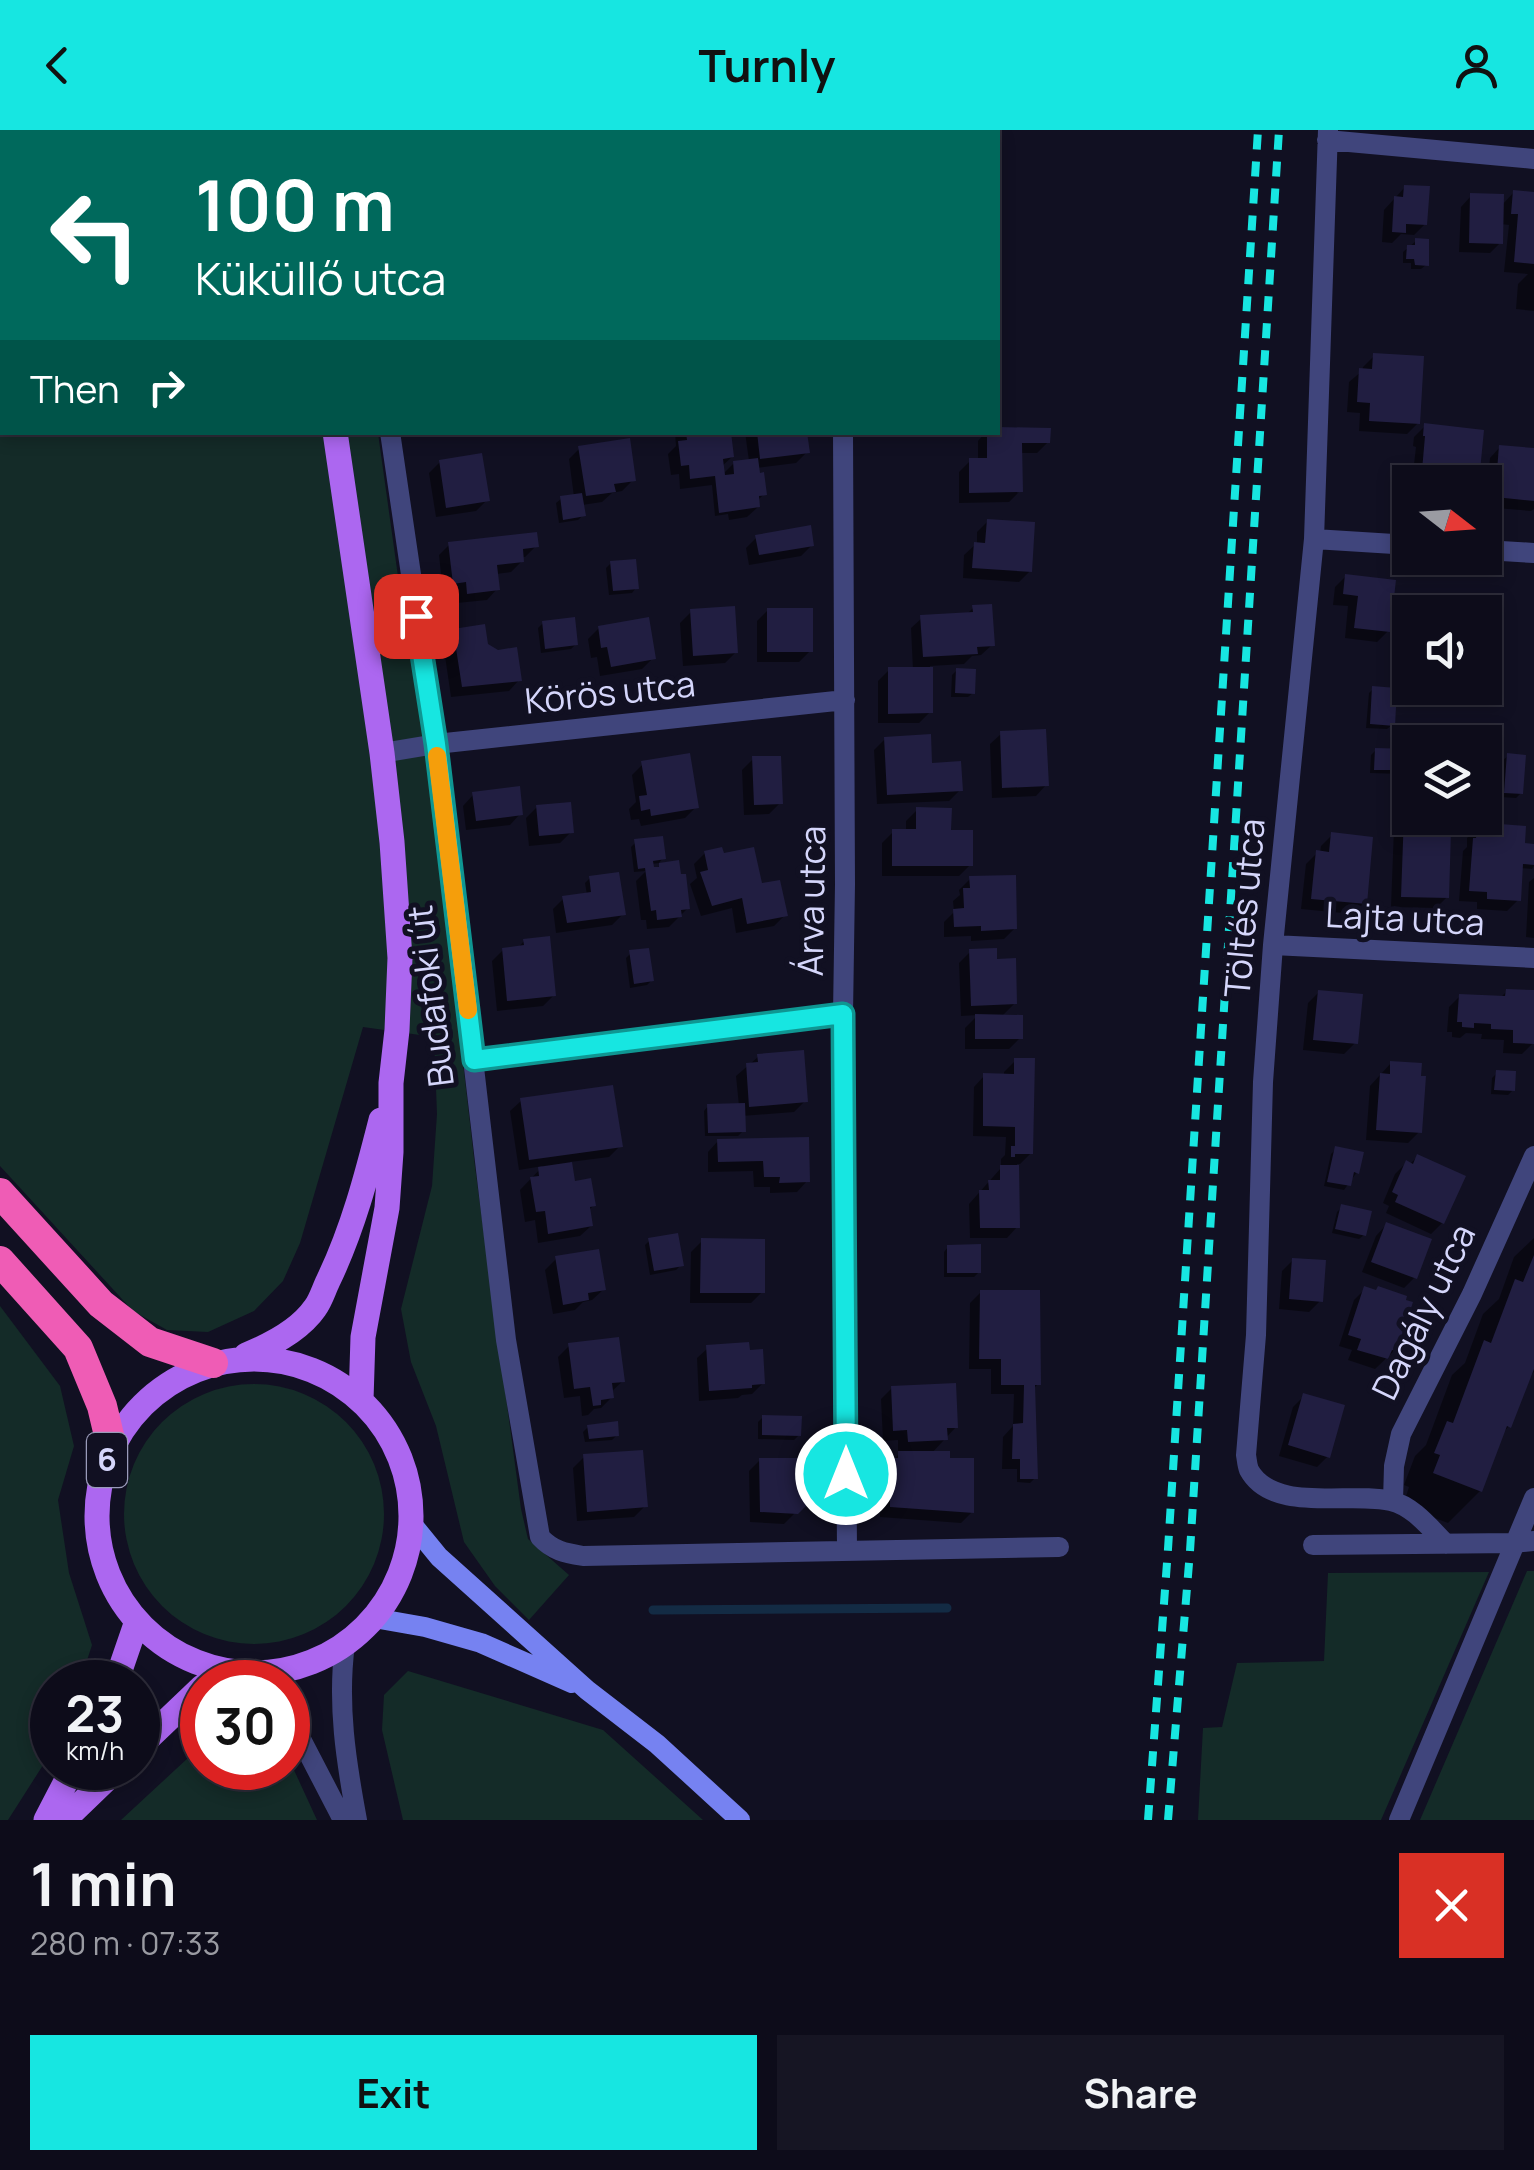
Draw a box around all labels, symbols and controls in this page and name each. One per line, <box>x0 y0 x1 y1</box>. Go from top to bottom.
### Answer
text: Turnly <box>698 34 836 96</box>
icon: back <box>30 38 85 93</box>
icon: person <box>1449 38 1504 93</box>
text: 100 m <box>195 156 395 252</box>
icon: left <box>30 170 160 300</box>
text: Küküllő utca <box>195 247 446 309</box>
icon: right <box>139 360 194 415</box>
text: Then <box>30 362 119 414</box>
north arrow <box>1392 465 1502 575</box>
map controls <box>1392 465 1502 835</box>
pin <box>374 574 459 659</box>
icon: arrive <box>389 589 444 644</box>
button: sound <box>1392 595 1502 705</box>
street label: Körös utca <box>522 659 697 725</box>
button: layers <box>1392 725 1502 835</box>
street label: Töltés utca <box>1212 816 1276 999</box>
street label: Árva utca <box>786 825 836 977</box>
street label: Lajta utca <box>1324 890 1486 946</box>
street label: Budafoki út <box>395 903 465 1089</box>
street label: Dagály utca <box>1360 1216 1486 1407</box>
position arrow <box>794 1422 898 1526</box>
road number: 6 <box>87 1433 127 1487</box>
speed limit sign: 30 <box>180 1660 310 1790</box>
text: 23 <box>66 1679 124 1747</box>
text: km/h <box>66 1733 124 1768</box>
text: 1 min <box>30 1842 177 1924</box>
button: close <box>1399 1853 1504 1958</box>
text: 280 m · 07:33 <box>30 1921 220 1965</box>
button: Exit <box>30 2035 757 2150</box>
button: Share <box>777 2035 1504 2150</box>

